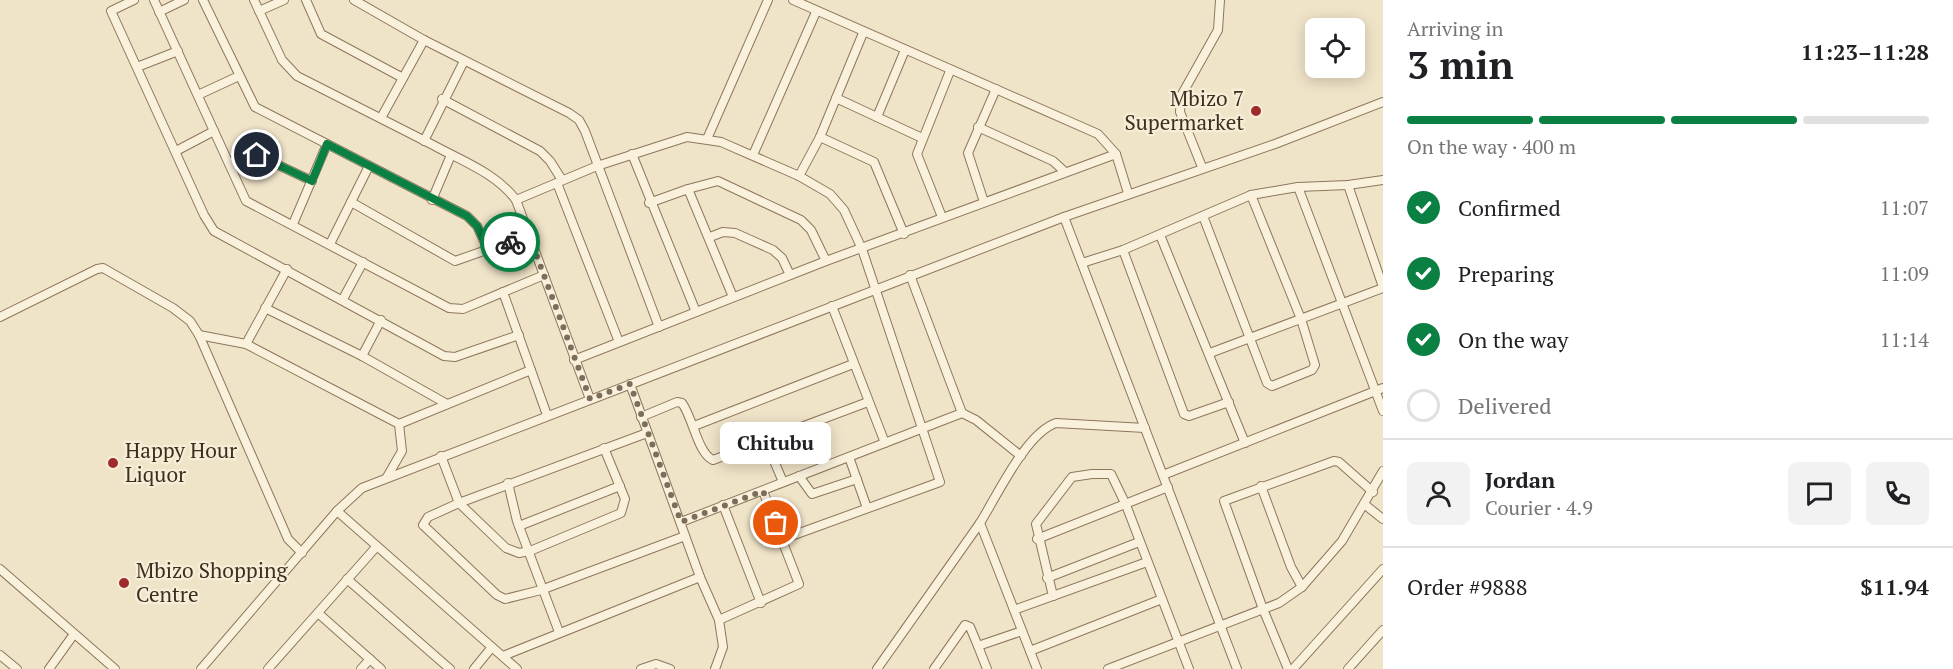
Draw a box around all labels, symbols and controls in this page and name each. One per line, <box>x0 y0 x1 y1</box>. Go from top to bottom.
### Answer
text: Arriving in <box>1407 15 1503 42</box>
map controls <box>1305 18 1365 78</box>
button: locate <box>1305 18 1365 78</box>
text: 11:23–11:28 <box>1801 37 1929 66</box>
text: 3 min <box>1407 38 1514 90</box>
place label: Mbizo 7 Supermarket <box>1124 84 1244 136</box>
marker: Mbizo 7 Supermarket <box>1249 104 1263 118</box>
pin <box>231 129 282 180</box>
text: On the way · 400 m <box>1407 133 1576 160</box>
icon: home <box>240 138 273 171</box>
icon: check <box>1407 191 1440 224</box>
text: Confirmed <box>1458 193 1561 222</box>
text: 11:07 <box>1880 194 1929 221</box>
courier <box>480 212 540 272</box>
icon: bike <box>494 226 527 259</box>
icon: check <box>1407 257 1440 290</box>
text: Preparing <box>1458 259 1554 288</box>
text: 11:09 <box>1880 260 1929 287</box>
icon: check <box>1407 323 1440 356</box>
text: On the way <box>1458 325 1568 354</box>
text: 11:14 <box>1880 326 1929 353</box>
text: Delivered <box>1458 391 1551 420</box>
callout: Chitubu <box>720 421 832 463</box>
text: Chitubu <box>737 429 814 456</box>
place label: Happy Hour Liquor <box>125 436 237 488</box>
marker: Happy Hour Liquor <box>106 456 120 470</box>
button: person <box>1407 462 1470 525</box>
button: chat <box>1788 462 1851 525</box>
button: phone <box>1866 462 1929 525</box>
text: Jordan <box>1485 465 1555 494</box>
text: Courier · 4.9 <box>1485 494 1593 521</box>
pin <box>750 497 801 548</box>
icon: bag <box>759 506 792 539</box>
place label: Mbizo Shopping Centre <box>136 556 288 608</box>
text: Order #9888 <box>1407 572 1527 601</box>
text: $11.94 <box>1860 572 1929 601</box>
marker: Mbizo Shopping Centre <box>117 576 131 590</box>

